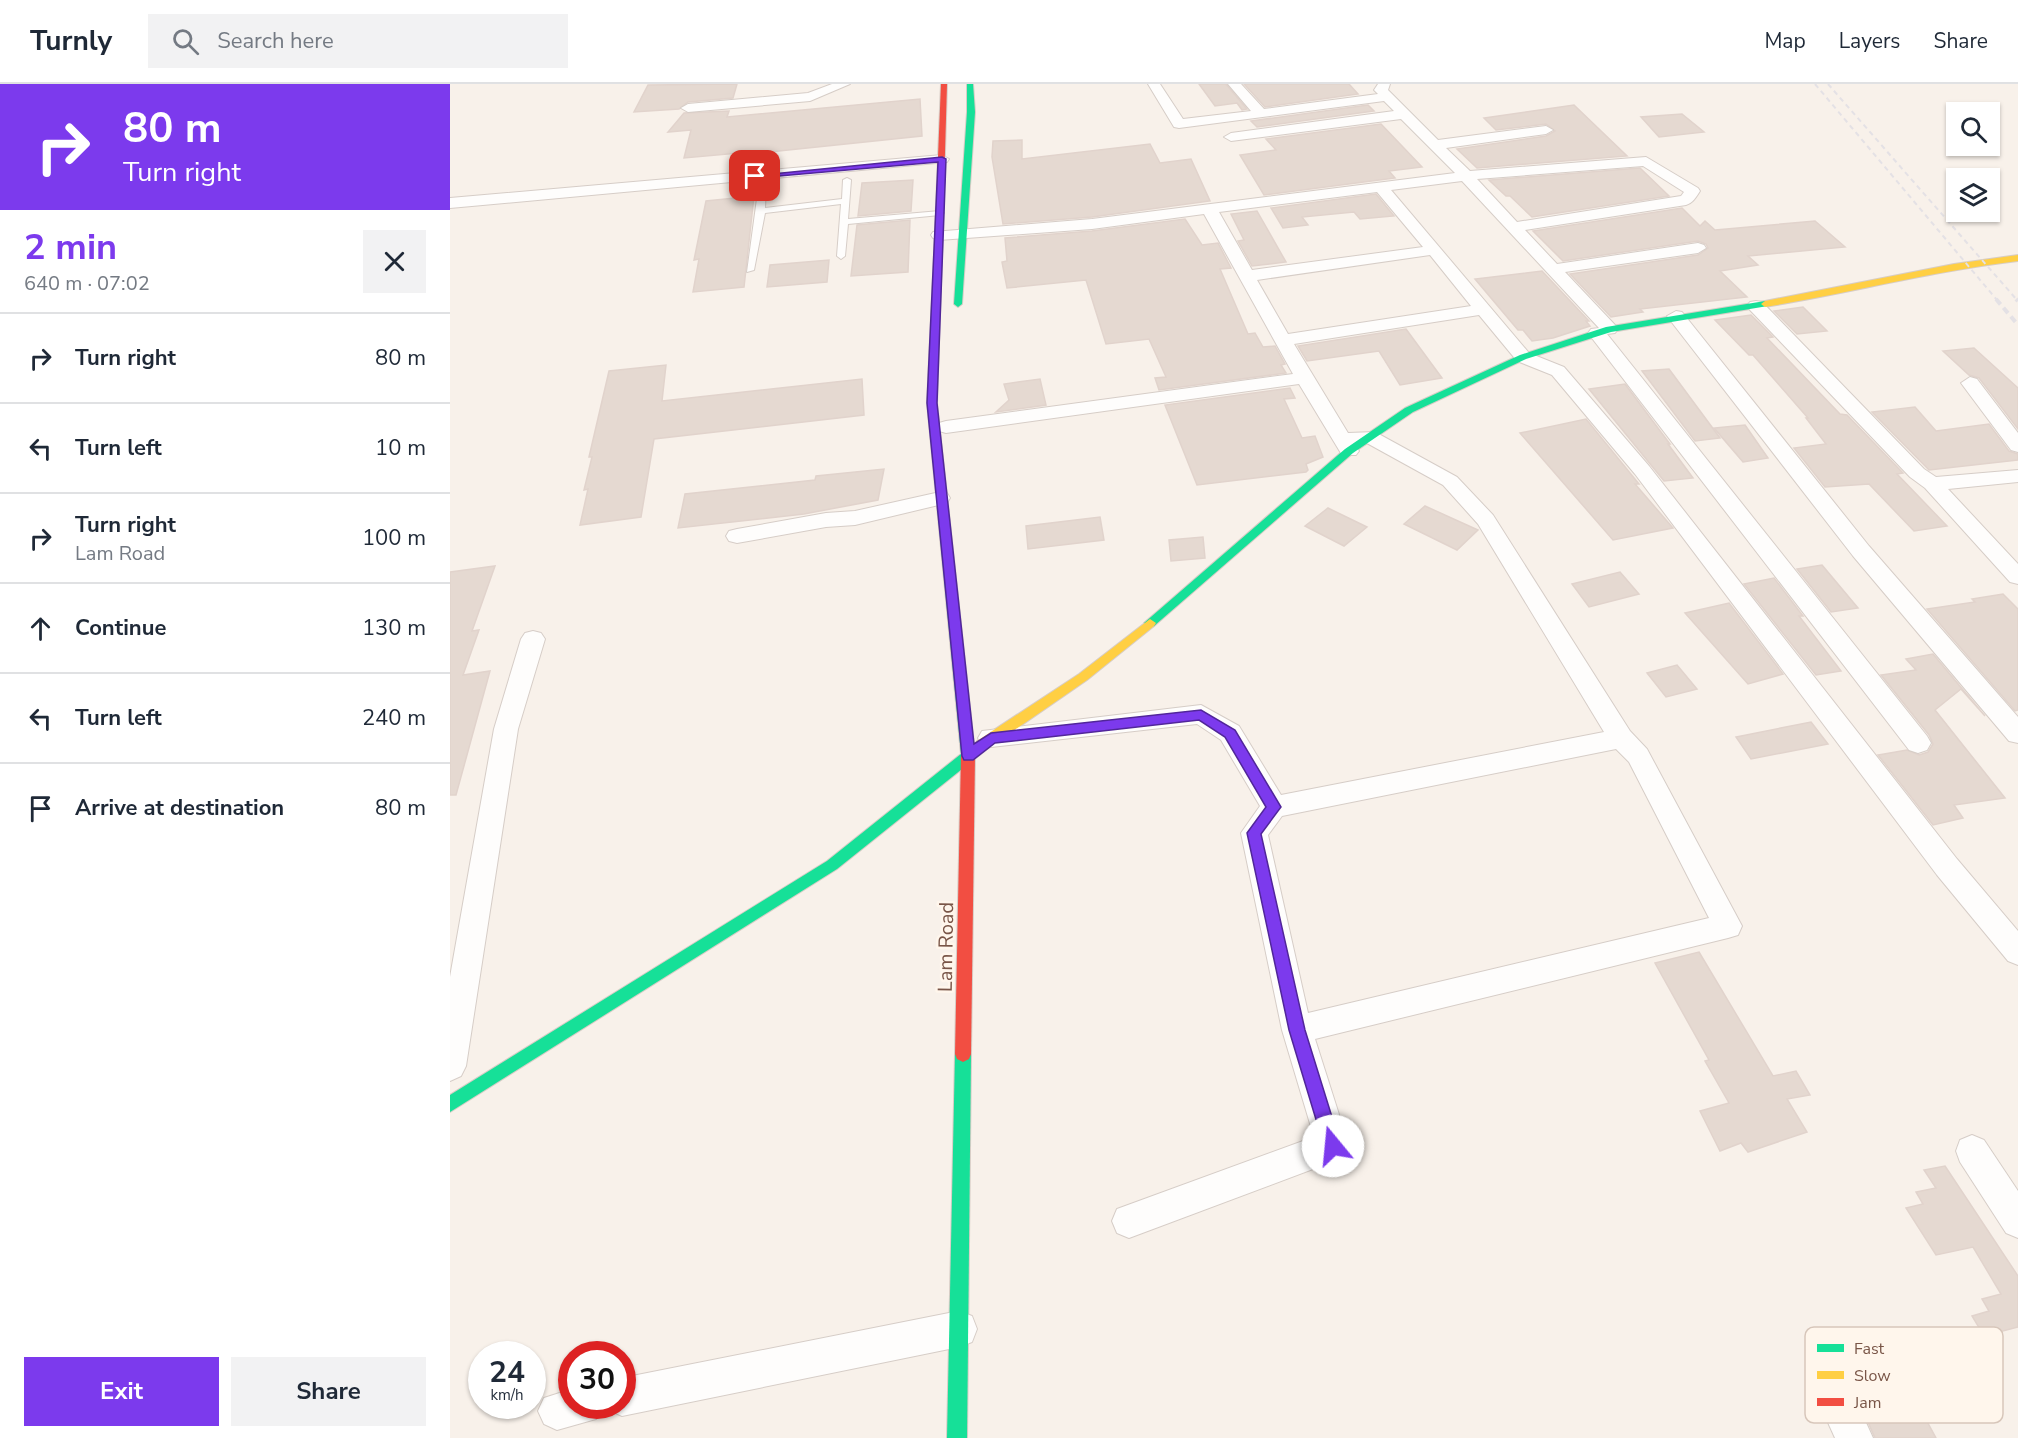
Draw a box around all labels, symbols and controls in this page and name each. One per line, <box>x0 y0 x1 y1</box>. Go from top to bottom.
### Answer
search box <box>148 14 568 68</box>
text: Turnly <box>30 22 112 60</box>
icon: search <box>169 25 202 58</box>
text: Search here <box>217 26 334 56</box>
text: Map <box>1764 27 1806 55</box>
text: Layers <box>1839 27 1900 55</box>
text: Share <box>1933 27 1988 55</box>
text: 80 m <box>123 100 222 157</box>
map controls <box>1946 102 2000 222</box>
button: search <box>1946 102 2000 156</box>
icon: right <box>24 108 102 186</box>
pin <box>729 150 780 201</box>
text: Turn right <box>123 154 241 191</box>
icon: arrive <box>738 159 771 192</box>
button: layers <box>1946 168 2000 222</box>
text: 2 min <box>24 223 117 272</box>
button: close <box>363 230 426 293</box>
text: 640 m · 07:02 <box>24 270 150 297</box>
icon: right <box>24 342 57 375</box>
text: Turn right <box>75 343 176 373</box>
text: 80 m <box>375 343 426 373</box>
icon: left <box>24 432 57 465</box>
text: Turn left <box>75 433 162 463</box>
text: 10 m <box>375 433 426 463</box>
text: Turn right <box>75 510 176 540</box>
icon: right <box>24 522 57 555</box>
text: 100 m <box>362 523 426 553</box>
text: Lam Road <box>75 540 165 567</box>
icon: ahead <box>24 612 57 645</box>
text: Continue <box>75 613 166 643</box>
text: 130 m <box>362 613 426 643</box>
icon: left <box>24 702 57 735</box>
text: Turn left <box>75 703 162 733</box>
text: 240 m <box>362 703 426 733</box>
icon: arrive <box>24 792 57 825</box>
text: Arrive at destination <box>75 793 284 823</box>
text: 80 m <box>375 793 426 823</box>
street label: Lam Road <box>932 902 960 992</box>
position arrow <box>1301 1114 1365 1178</box>
legend <box>1805 1327 2003 1423</box>
text: Fast <box>1854 1338 1885 1360</box>
speed limit sign: 30 <box>558 1341 636 1419</box>
text: 24 <box>489 1352 525 1393</box>
button: Exit <box>24 1357 219 1426</box>
button: Share <box>231 1357 426 1426</box>
text: Slow <box>1854 1365 1891 1387</box>
text: km/h <box>490 1385 524 1405</box>
text: Jam <box>1853 1392 1881 1414</box>

